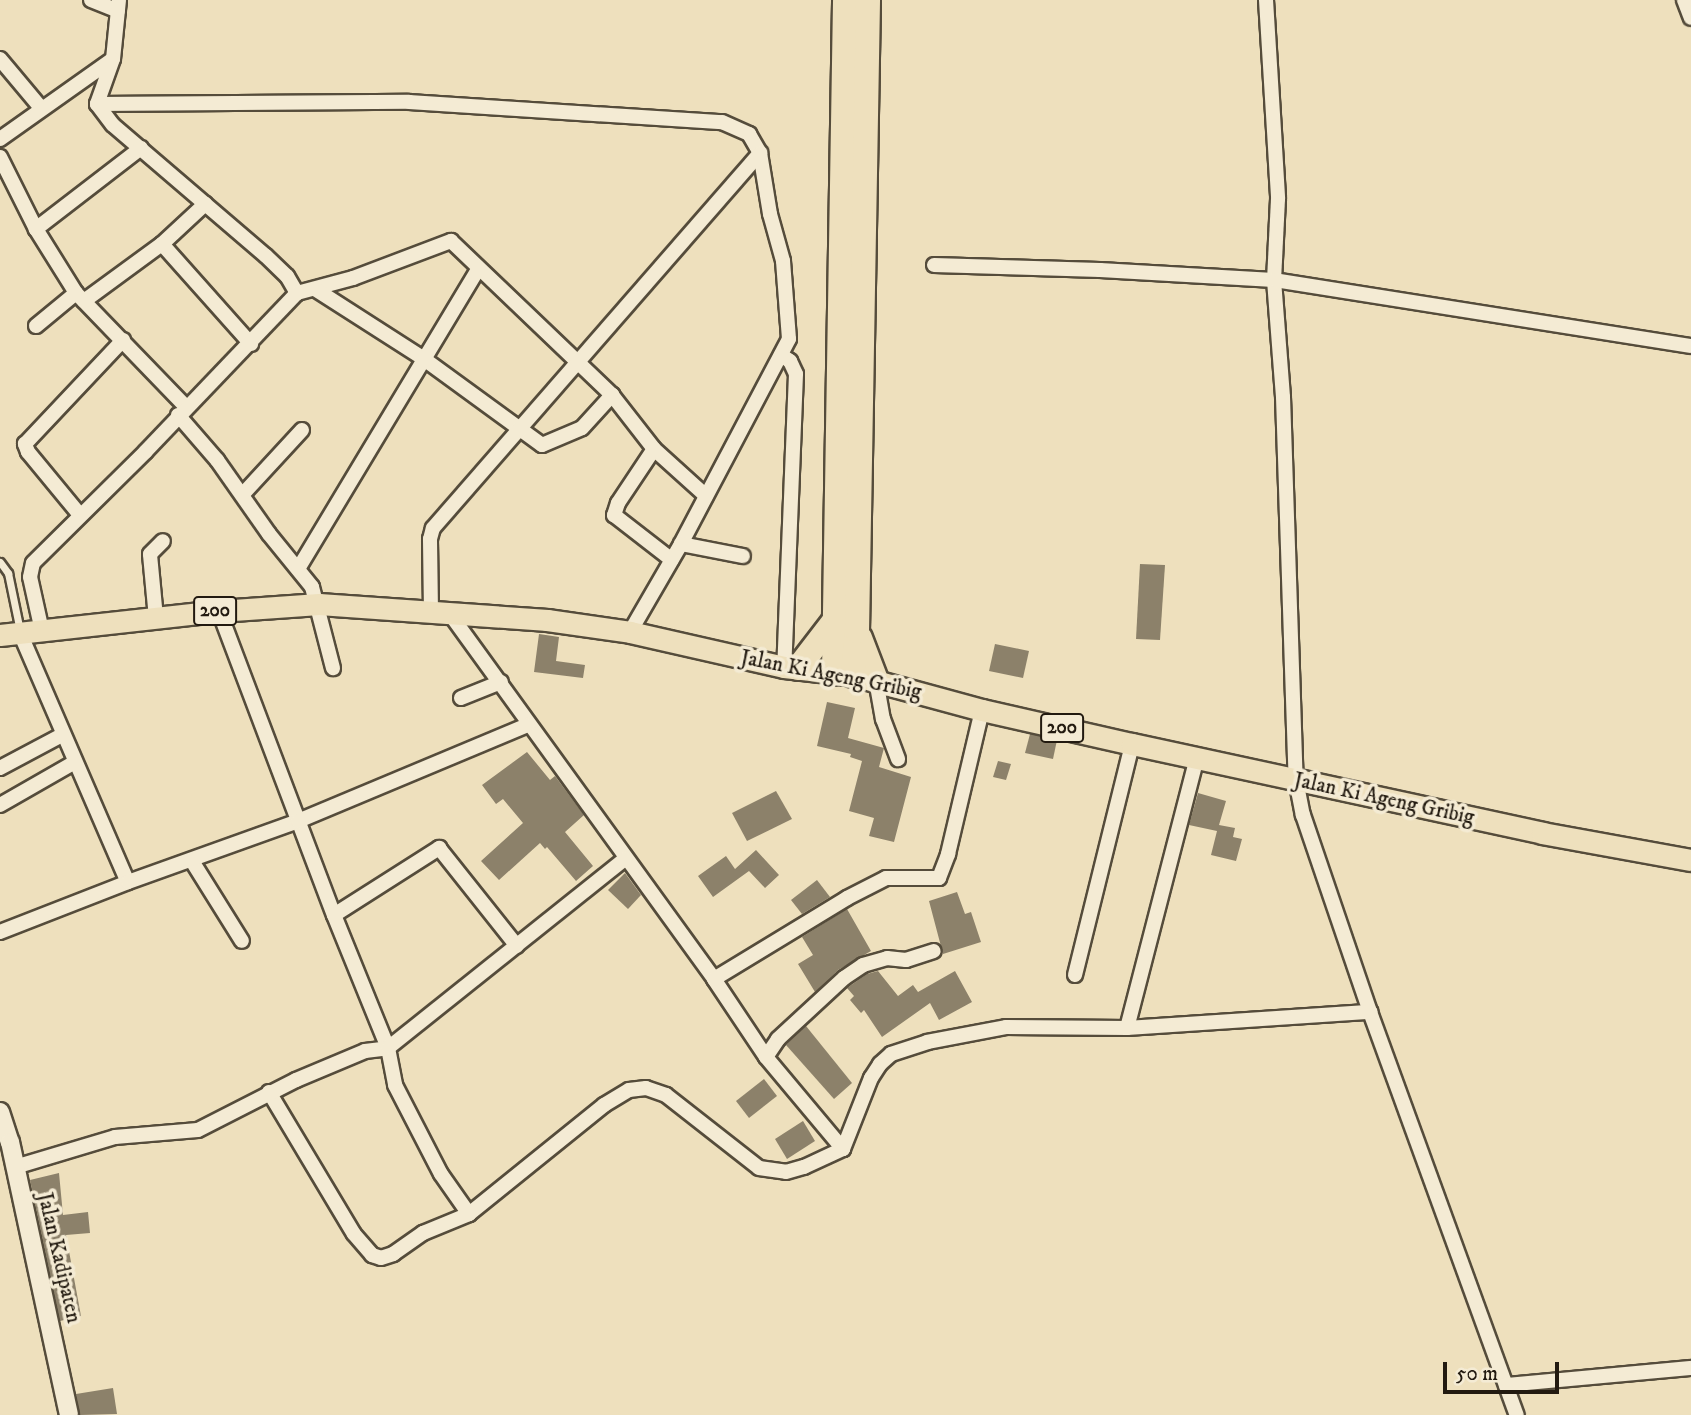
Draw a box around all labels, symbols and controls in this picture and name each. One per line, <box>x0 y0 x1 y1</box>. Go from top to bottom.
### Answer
road number: 200 <box>192 596 238 626</box>
street label: Jalan Ki Ageng Gribig <box>738 645 924 705</box>
road number: 200 <box>1039 712 1085 744</box>
street label: Jalan Ki Ageng Gribig <box>1292 768 1476 830</box>
street label: Jalan Kadipaten <box>32 1190 86 1326</box>
scale bar <box>1446 1348 1562 1392</box>
text: 50 m <box>1456 1361 1498 1387</box>

